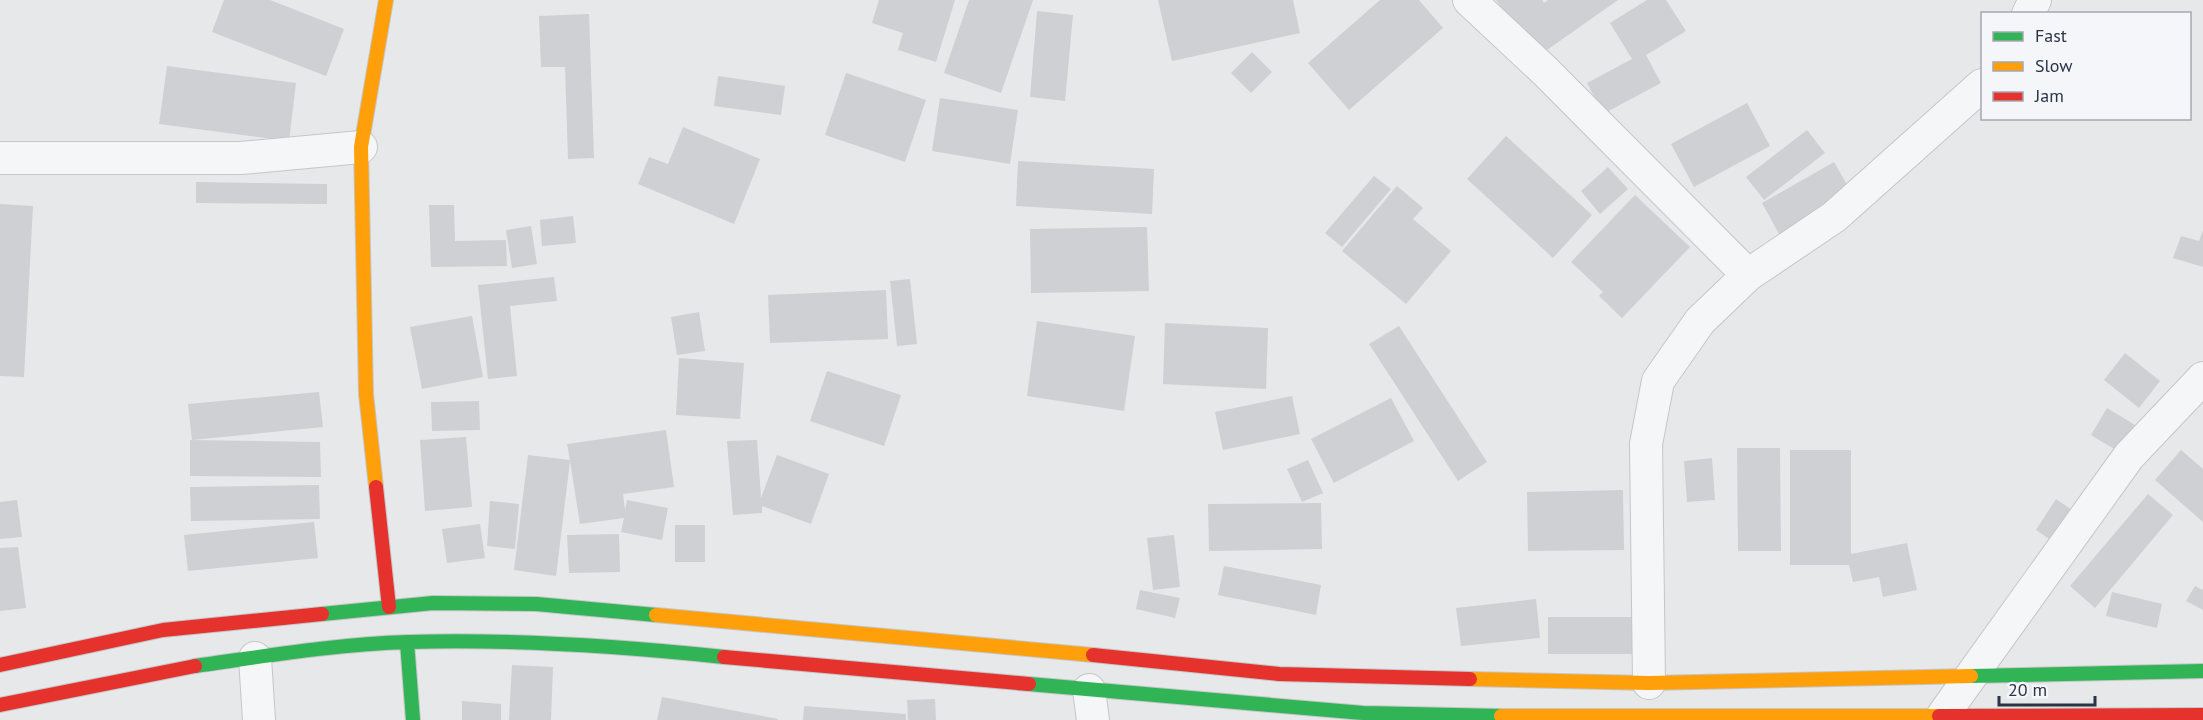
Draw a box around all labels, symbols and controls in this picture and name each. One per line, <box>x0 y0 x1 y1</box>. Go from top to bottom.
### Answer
legend <box>1981 12 2191 120</box>
text: Fast <box>2035 24 2067 47</box>
text: Slow <box>2035 54 2073 77</box>
text: Jam <box>2034 84 2064 107</box>
scale bar <box>1999 669 2095 707</box>
text: 20 m <box>2008 678 2047 701</box>

